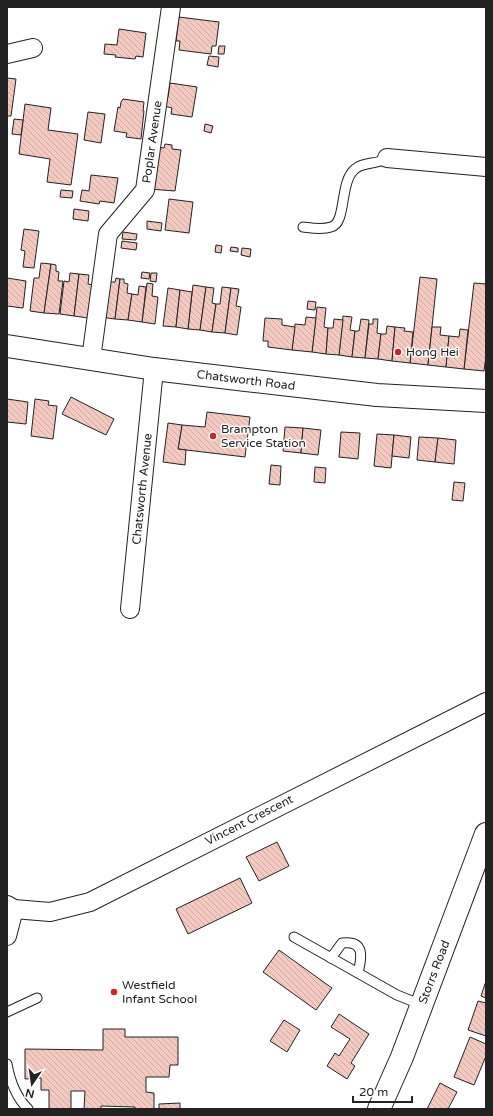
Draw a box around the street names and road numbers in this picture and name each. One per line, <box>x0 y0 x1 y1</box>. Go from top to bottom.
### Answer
street label: Poplar Avenue <box>139 100 165 184</box>
street label: Chatsworth Road <box>196 367 296 393</box>
street label: Chatsworth Avenue <box>129 432 155 545</box>
street label: Vincent Crescent <box>203 792 296 848</box>
street label: Storrs Road <box>415 938 453 1006</box>

